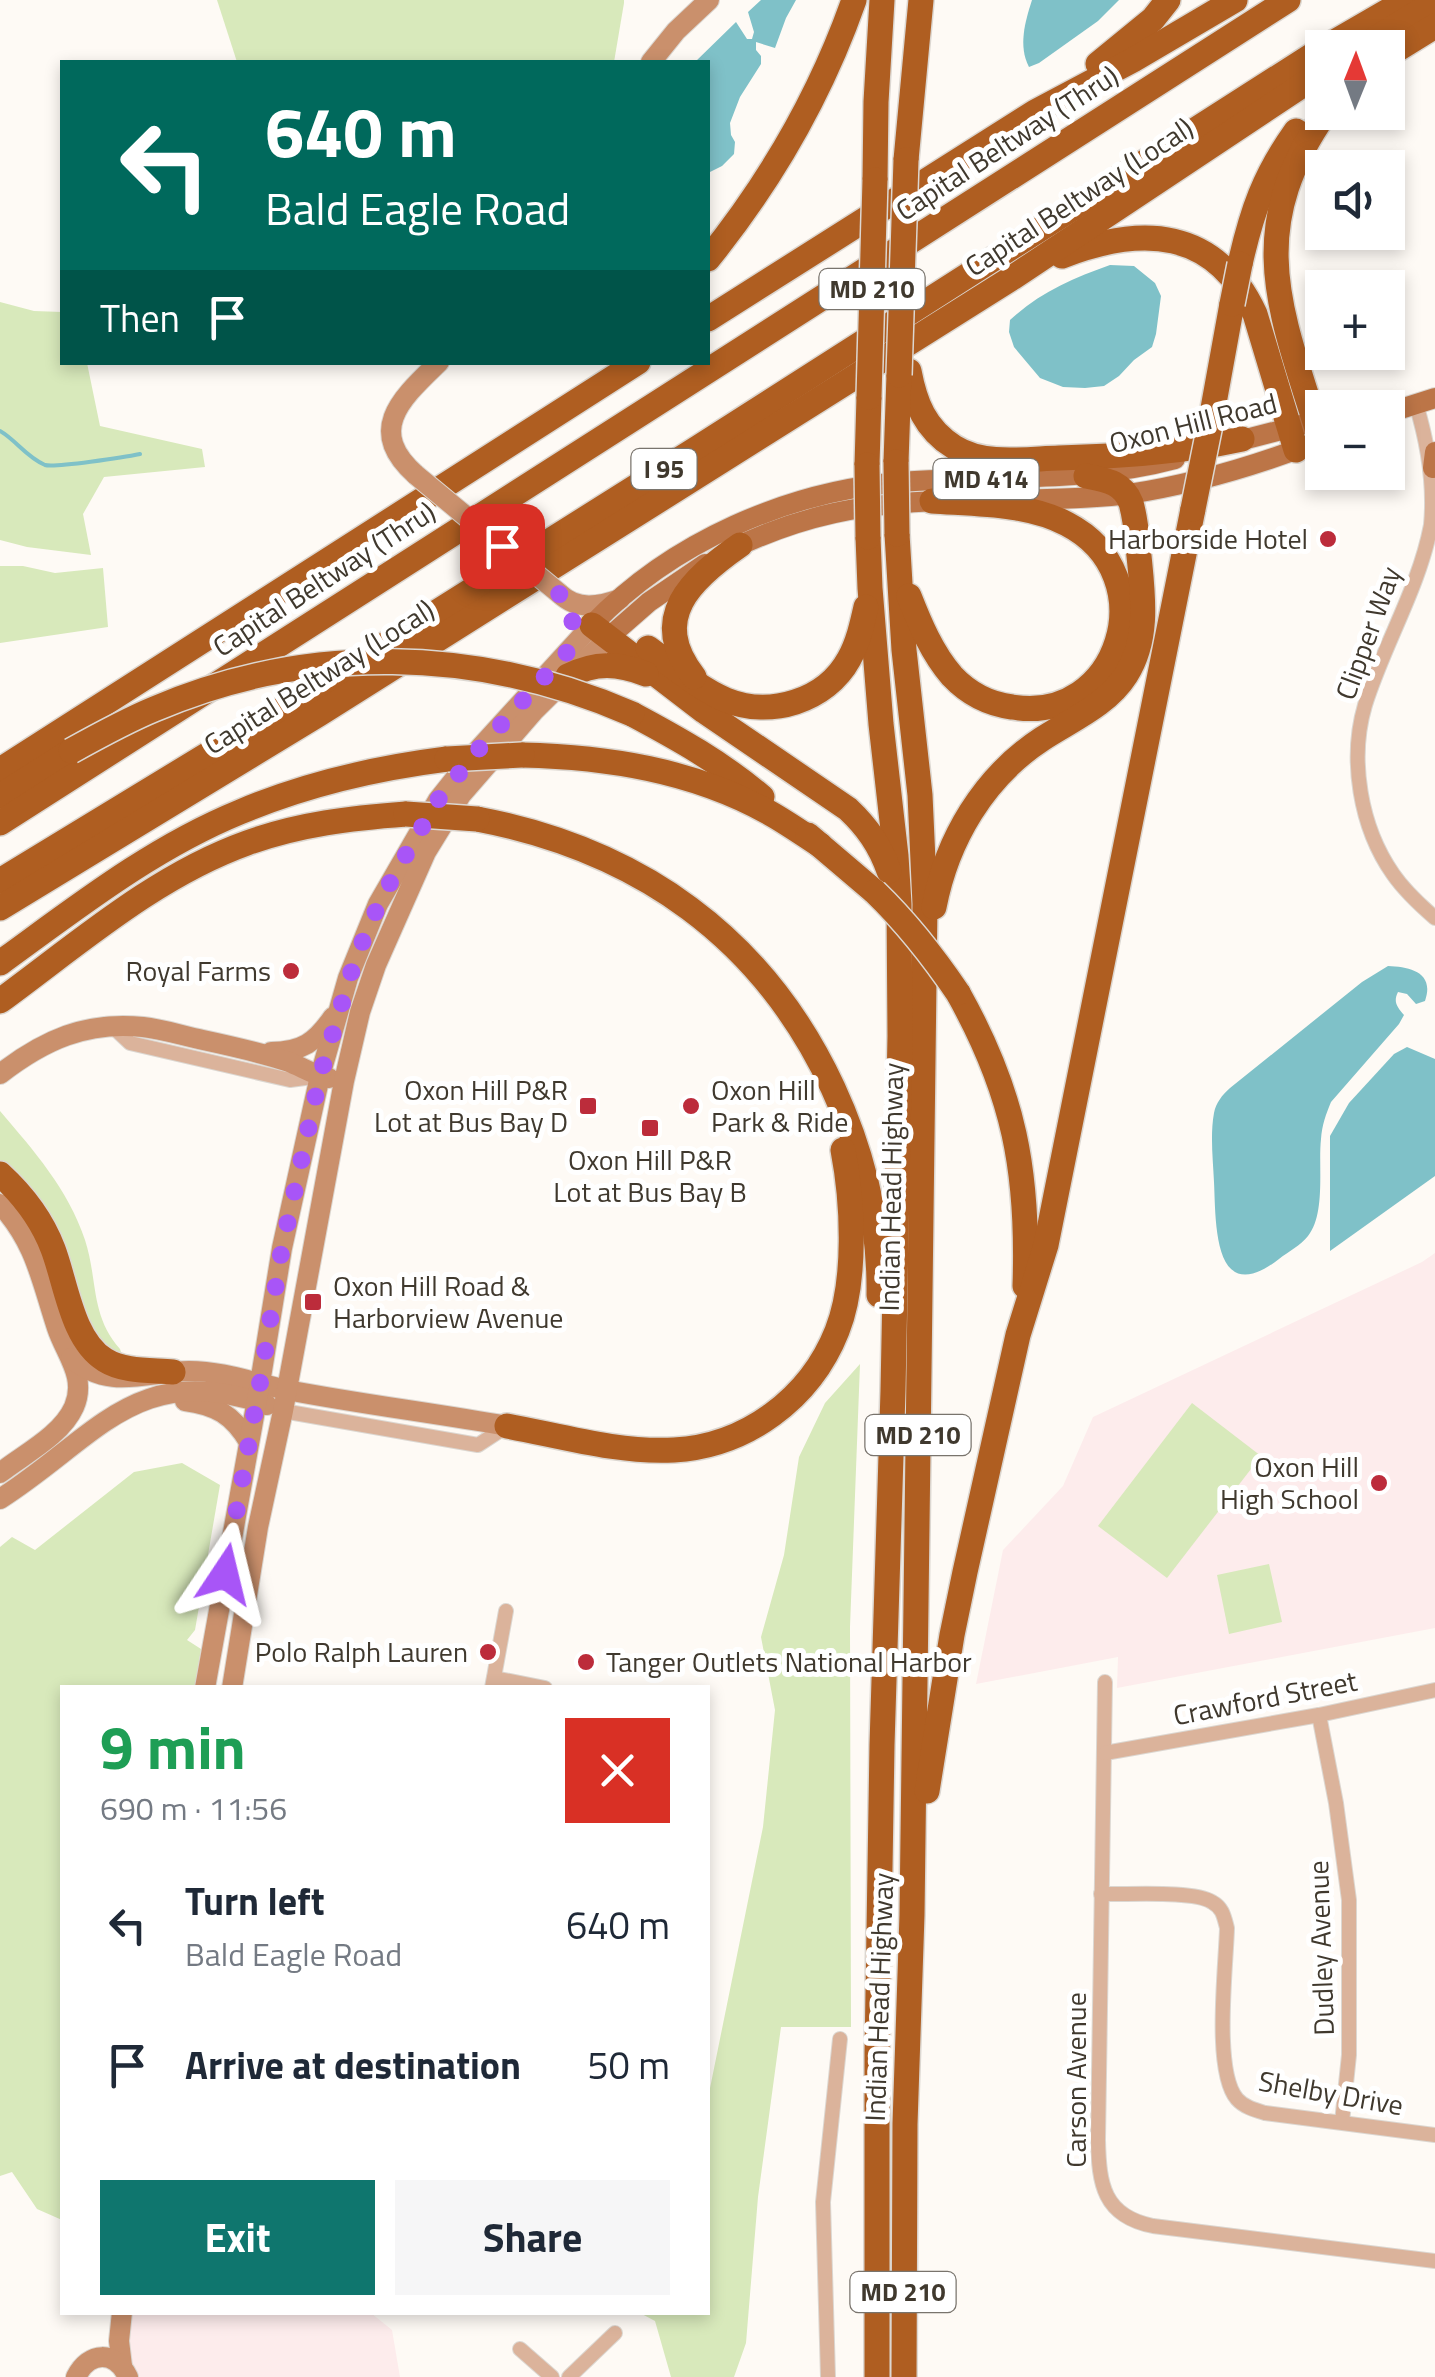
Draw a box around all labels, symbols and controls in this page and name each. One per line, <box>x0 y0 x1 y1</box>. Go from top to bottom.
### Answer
north arrow <box>1305 30 1405 130</box>
map controls <box>1305 30 1405 490</box>
street label: Capital Beltway (Thru) <box>887 54 1127 231</box>
text: 640 m <box>265 78 457 184</box>
icon: left <box>100 100 230 230</box>
street label: Capital Beltway (Local) <box>956 106 1201 287</box>
button: sound <box>1305 150 1405 250</box>
text: Bald Eagle Road <box>265 174 570 242</box>
road number: MD 210 <box>820 269 924 309</box>
button: + <box>1305 270 1405 370</box>
text: Then <box>100 289 180 347</box>
icon: arrive <box>200 290 255 345</box>
street label: Oxon Hill Road <box>1104 381 1281 464</box>
button: − <box>1305 390 1405 490</box>
road number: I 95 <box>632 449 696 489</box>
road number: MD 414 <box>934 459 1038 499</box>
street label: Capital Beltway (Thru) <box>204 490 444 667</box>
pin <box>460 504 545 589</box>
place label: Harborside Hotel <box>1108 517 1308 560</box>
icon: arrive <box>475 519 530 574</box>
marker: Harborside Hotel <box>1317 528 1339 550</box>
street label: Clipper Way <box>1324 560 1412 706</box>
street label: Capital Beltway (Local) <box>195 588 442 765</box>
place label: Royal Farms <box>126 949 271 992</box>
marker: Royal Farms <box>280 960 302 982</box>
street label: Indian Head Highway <box>867 1062 914 1312</box>
place label: Oxon Hill P&R Lot at Bus Bay D <box>374 1068 568 1143</box>
place label: Oxon Hill Park & Ride <box>711 1068 849 1143</box>
marker: Oxon Hill P&R Lot at Bus Bay D <box>577 1095 599 1117</box>
marker: Oxon Hill Park & Ride <box>680 1095 702 1117</box>
marker: Oxon Hill P&R Lot at Bus Bay B <box>639 1117 661 1139</box>
place label: Oxon Hill P&R Lot at Bus Bay B <box>553 1138 747 1213</box>
place label: Oxon Hill Road & Harborview Avenue <box>333 1264 564 1339</box>
marker: Oxon Hill Road & Harborview Avenue <box>302 1291 324 1313</box>
road number: MD 210 <box>866 1415 970 1455</box>
place label: Oxon Hill High School <box>1220 1445 1359 1520</box>
marker: Oxon Hill High School <box>1368 1472 1390 1494</box>
position arrow <box>173 1522 277 1626</box>
place label: Polo Ralph Lauren <box>255 1630 468 1673</box>
place label: Tanger Outlets National Harbor <box>606 1640 972 1683</box>
marker: Polo Ralph Lauren <box>477 1641 499 1663</box>
marker: Tanger Outlets National Harbor <box>575 1651 597 1673</box>
street label: Crawford Street <box>1169 1659 1361 1736</box>
text: 9 min <box>100 1701 246 1792</box>
button: close <box>565 1718 670 1823</box>
text: 690 m · 11:56 <box>100 1784 287 1832</box>
street label: Dudley Avenue <box>1296 1860 1345 2036</box>
text: Turn left <box>185 1872 325 1930</box>
street label: Indian Head Highway <box>853 1872 904 2122</box>
text: 640 m <box>566 1896 670 1954</box>
icon: left <box>100 1898 155 1953</box>
text: Bald Eagle Road <box>185 1930 402 1978</box>
street label: Carson Avenue <box>1054 1992 1097 2168</box>
text: Arrive at destination <box>185 2036 521 2094</box>
text: 50 m <box>587 2036 670 2094</box>
icon: arrive <box>100 2038 155 2093</box>
street label: Shelby Drive <box>1255 2059 1407 2126</box>
button: Exit <box>100 2180 375 2295</box>
button: Share <box>395 2180 670 2295</box>
road number: MD 210 <box>850 2272 956 2312</box>

